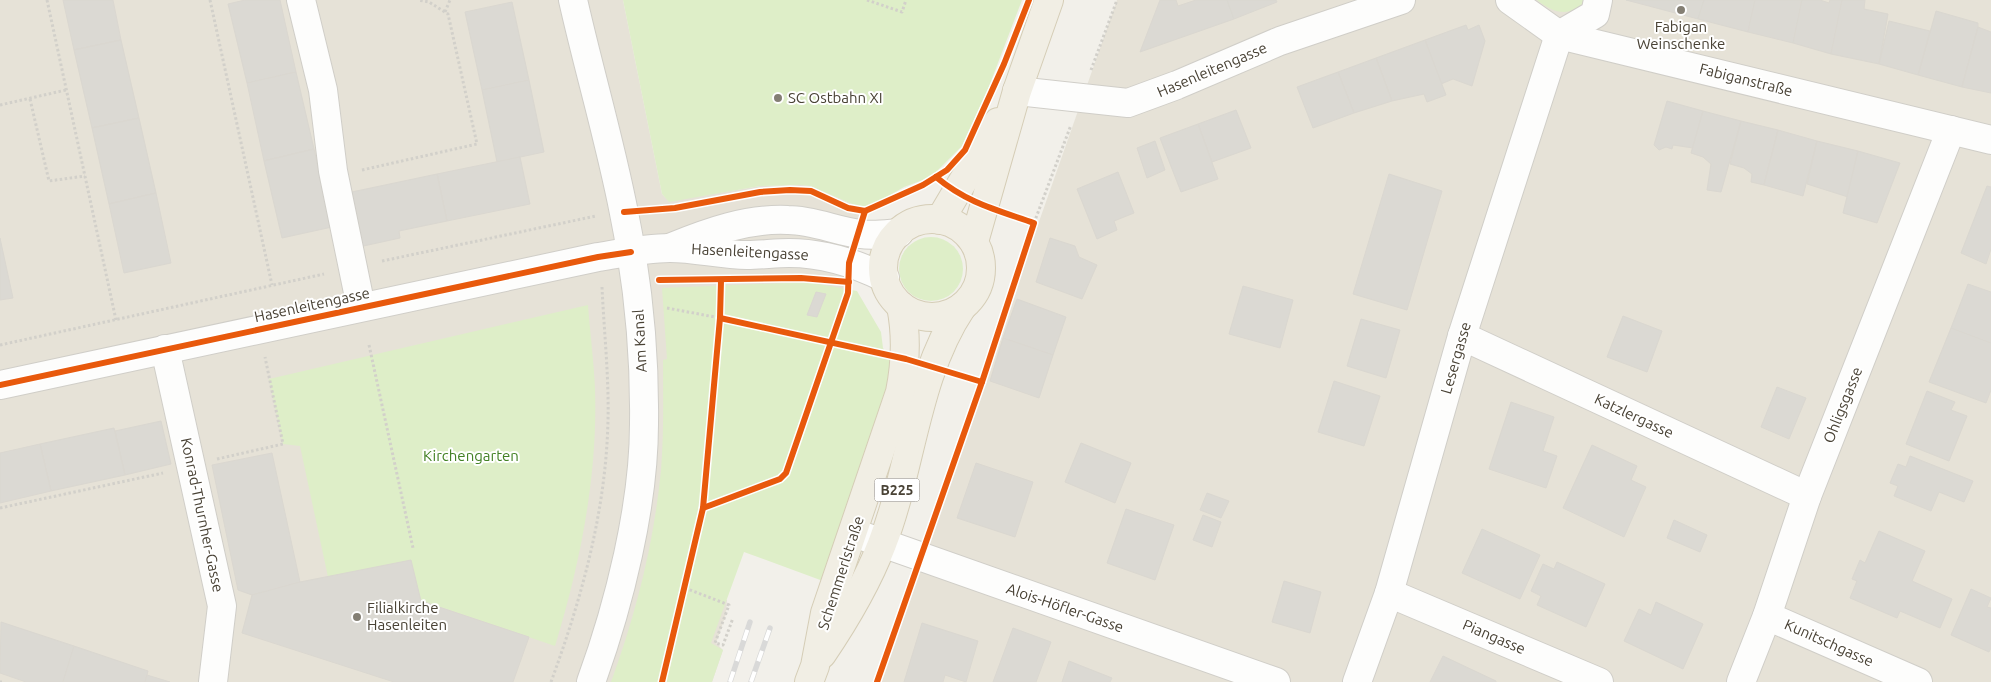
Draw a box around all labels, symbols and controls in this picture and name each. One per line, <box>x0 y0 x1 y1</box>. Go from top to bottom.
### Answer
marker: Fabigan Weinschenke <box>1675 4 1687 16</box>
place label: Fabigan Weinschenke <box>1637 18 1725 52</box>
street label: Hasenleitengasse <box>1154 39 1269 100</box>
street label: Fabiganstraße <box>1698 60 1794 99</box>
place label: SC Ostbahn XI <box>788 89 883 106</box>
marker: SC Ostbahn XI <box>772 92 784 104</box>
street label: Hasenleitengasse <box>691 240 809 263</box>
street label: Hasenleitengasse <box>253 284 371 325</box>
street label: Am Kanal <box>629 309 650 373</box>
street label: Lesergasse <box>1437 320 1474 396</box>
street label: Ohligsgasse <box>1820 364 1866 445</box>
street label: Katzlergasse <box>1592 390 1676 441</box>
street label: Konrad-Thurnher-Gasse <box>178 436 227 594</box>
park label: Kirchengarten <box>423 447 519 464</box>
road number: B225 <box>874 478 920 502</box>
street label: Schemmerlstraße <box>814 514 867 632</box>
street label: Alois-Höfler-Gasse <box>1004 579 1126 636</box>
place label: Filialkirche Hasenleiten <box>367 599 447 633</box>
marker: Filialkirche Hasenleiten <box>351 611 363 623</box>
street label: Kunitschgasse <box>1782 615 1876 670</box>
street label: Piangasse <box>1460 616 1528 657</box>

